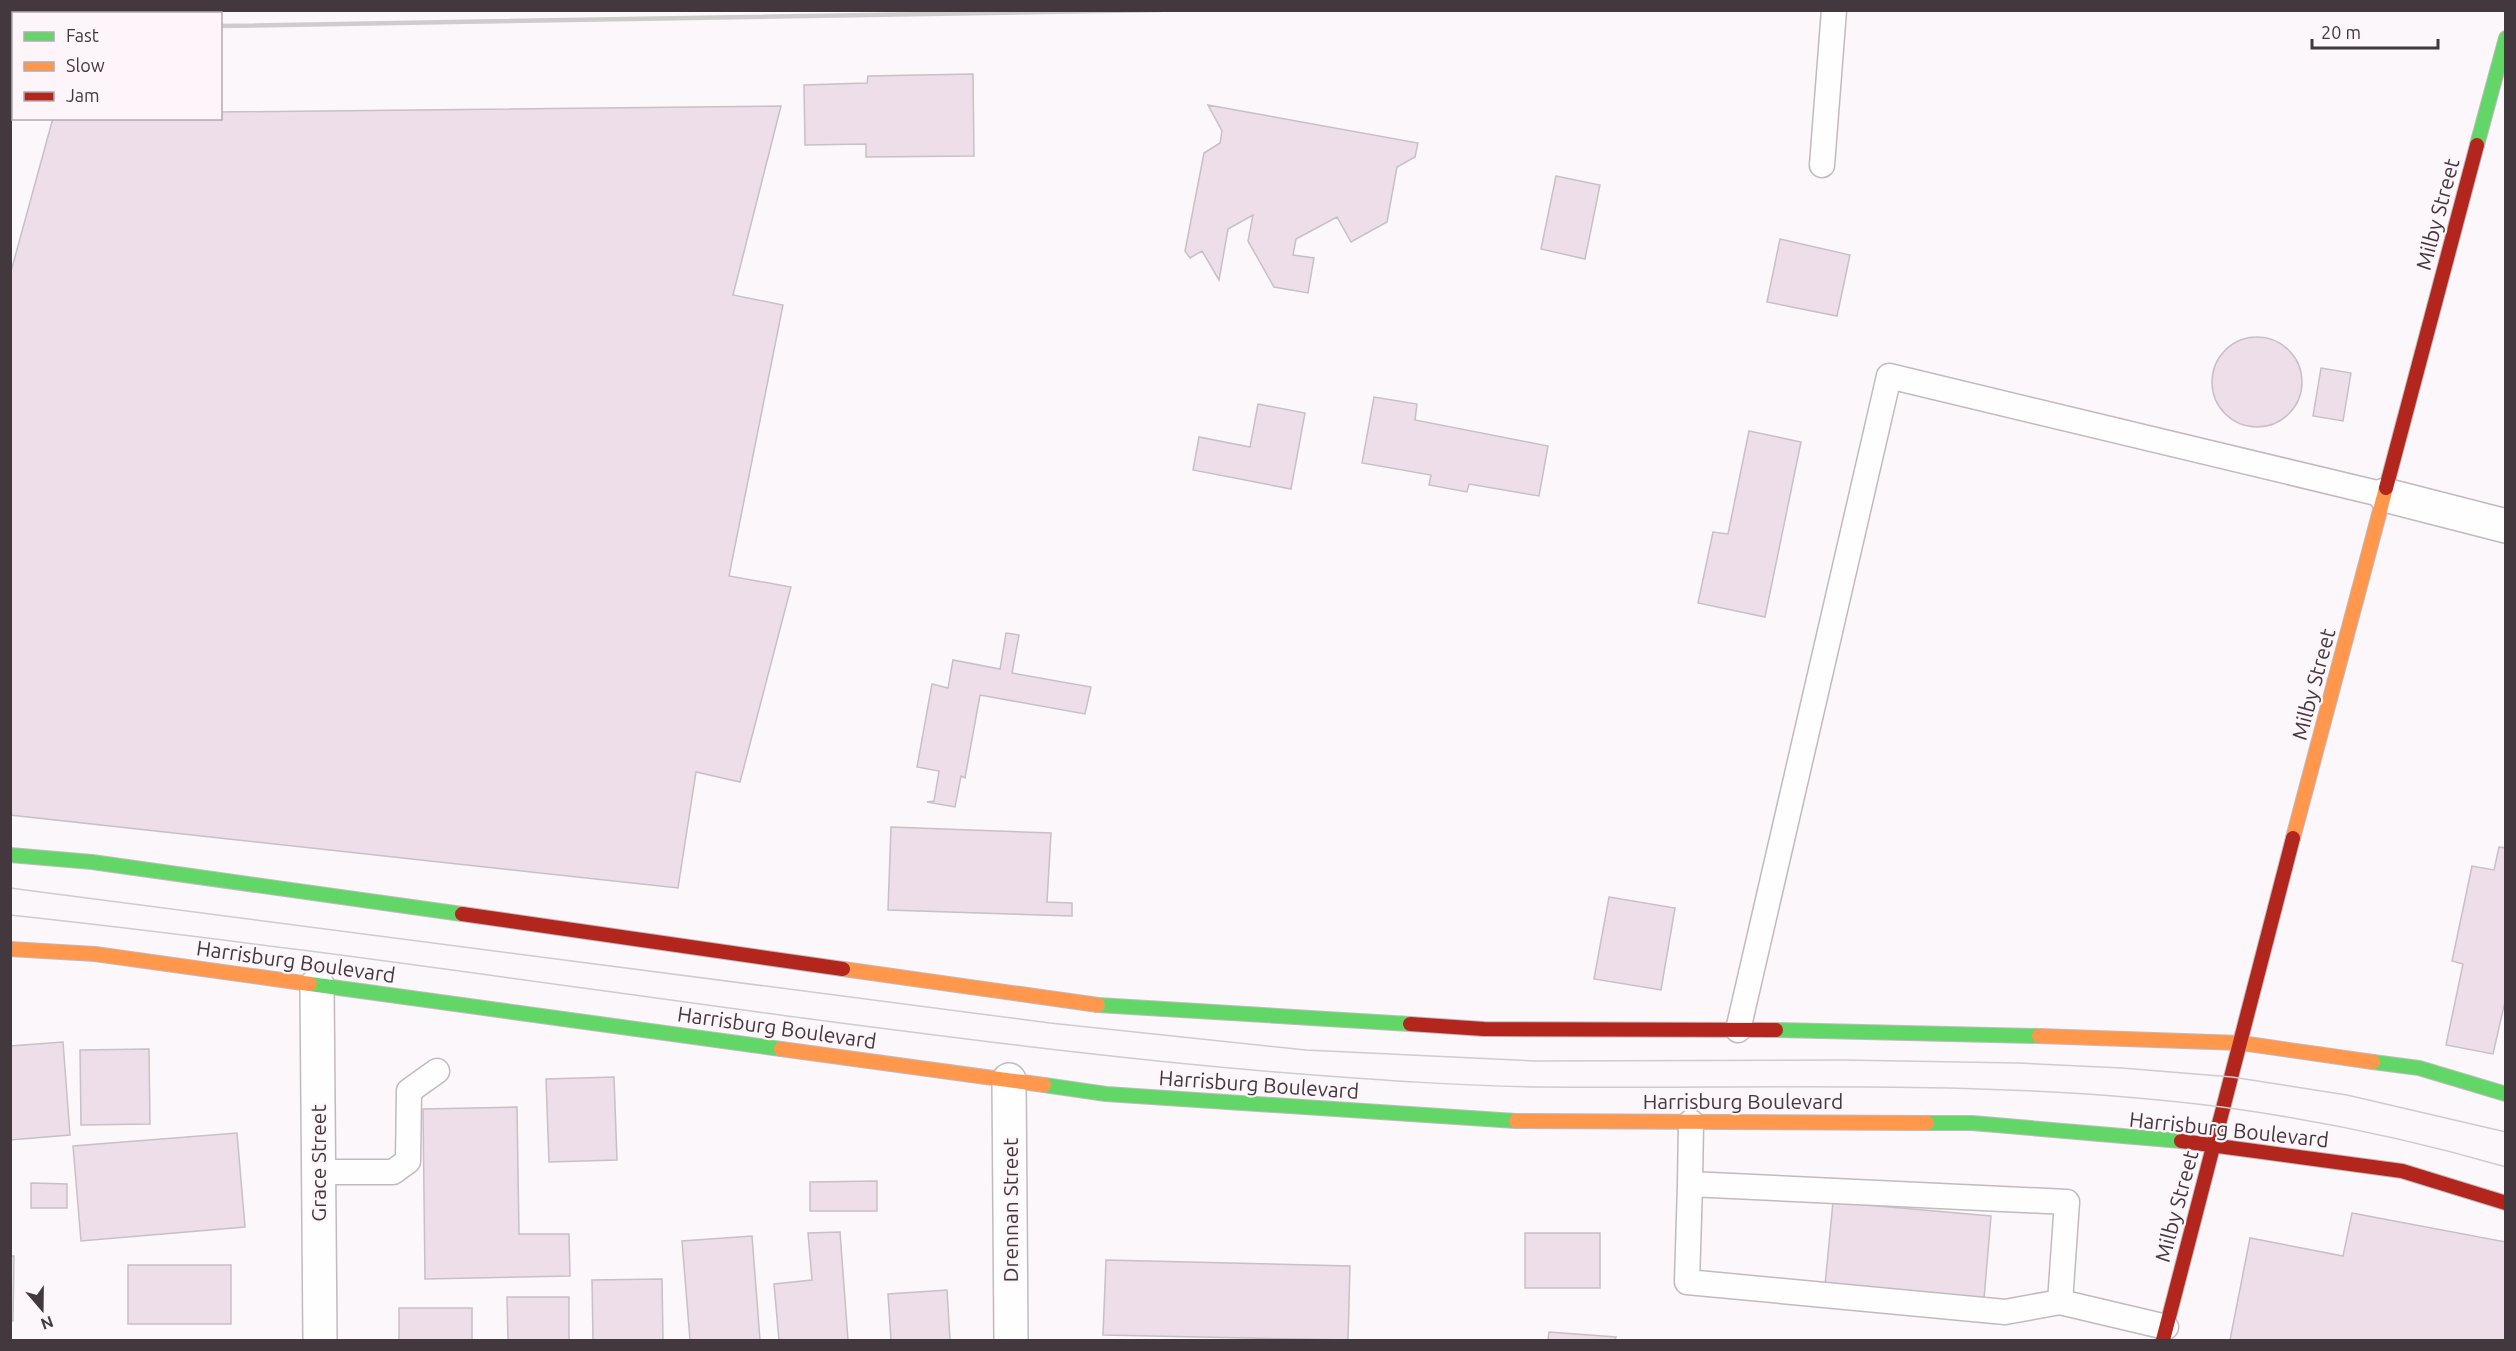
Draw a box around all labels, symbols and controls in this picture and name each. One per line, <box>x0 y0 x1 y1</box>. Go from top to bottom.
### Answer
legend <box>12 12 222 120</box>
scale bar <box>2312 12 2438 50</box>
text: 20 m <box>2321 22 2361 42</box>
text: Fast <box>66 25 99 45</box>
text: Slow <box>66 55 105 75</box>
text: Jam <box>66 85 100 105</box>
street label: Milby Street <box>2411 156 2463 272</box>
street label: Milby Street <box>2287 626 2339 742</box>
street label: Harrisburg Boulevard <box>195 935 397 987</box>
street label: Harrisburg Boulevard <box>676 1001 878 1053</box>
street label: Harrisburg Boulevard <box>1158 1065 1360 1103</box>
street label: Harrisburg Boulevard <box>1643 1089 1843 1113</box>
street label: Grace Street <box>306 1104 330 1222</box>
street label: Harrisburg Boulevard <box>2128 1107 2330 1151</box>
street label: Drennan Street <box>998 1138 1022 1282</box>
street label: Milby Street <box>2150 1148 2202 1264</box>
north arrow <box>12 1279 72 1339</box>
text: N <box>38 1313 56 1334</box>

